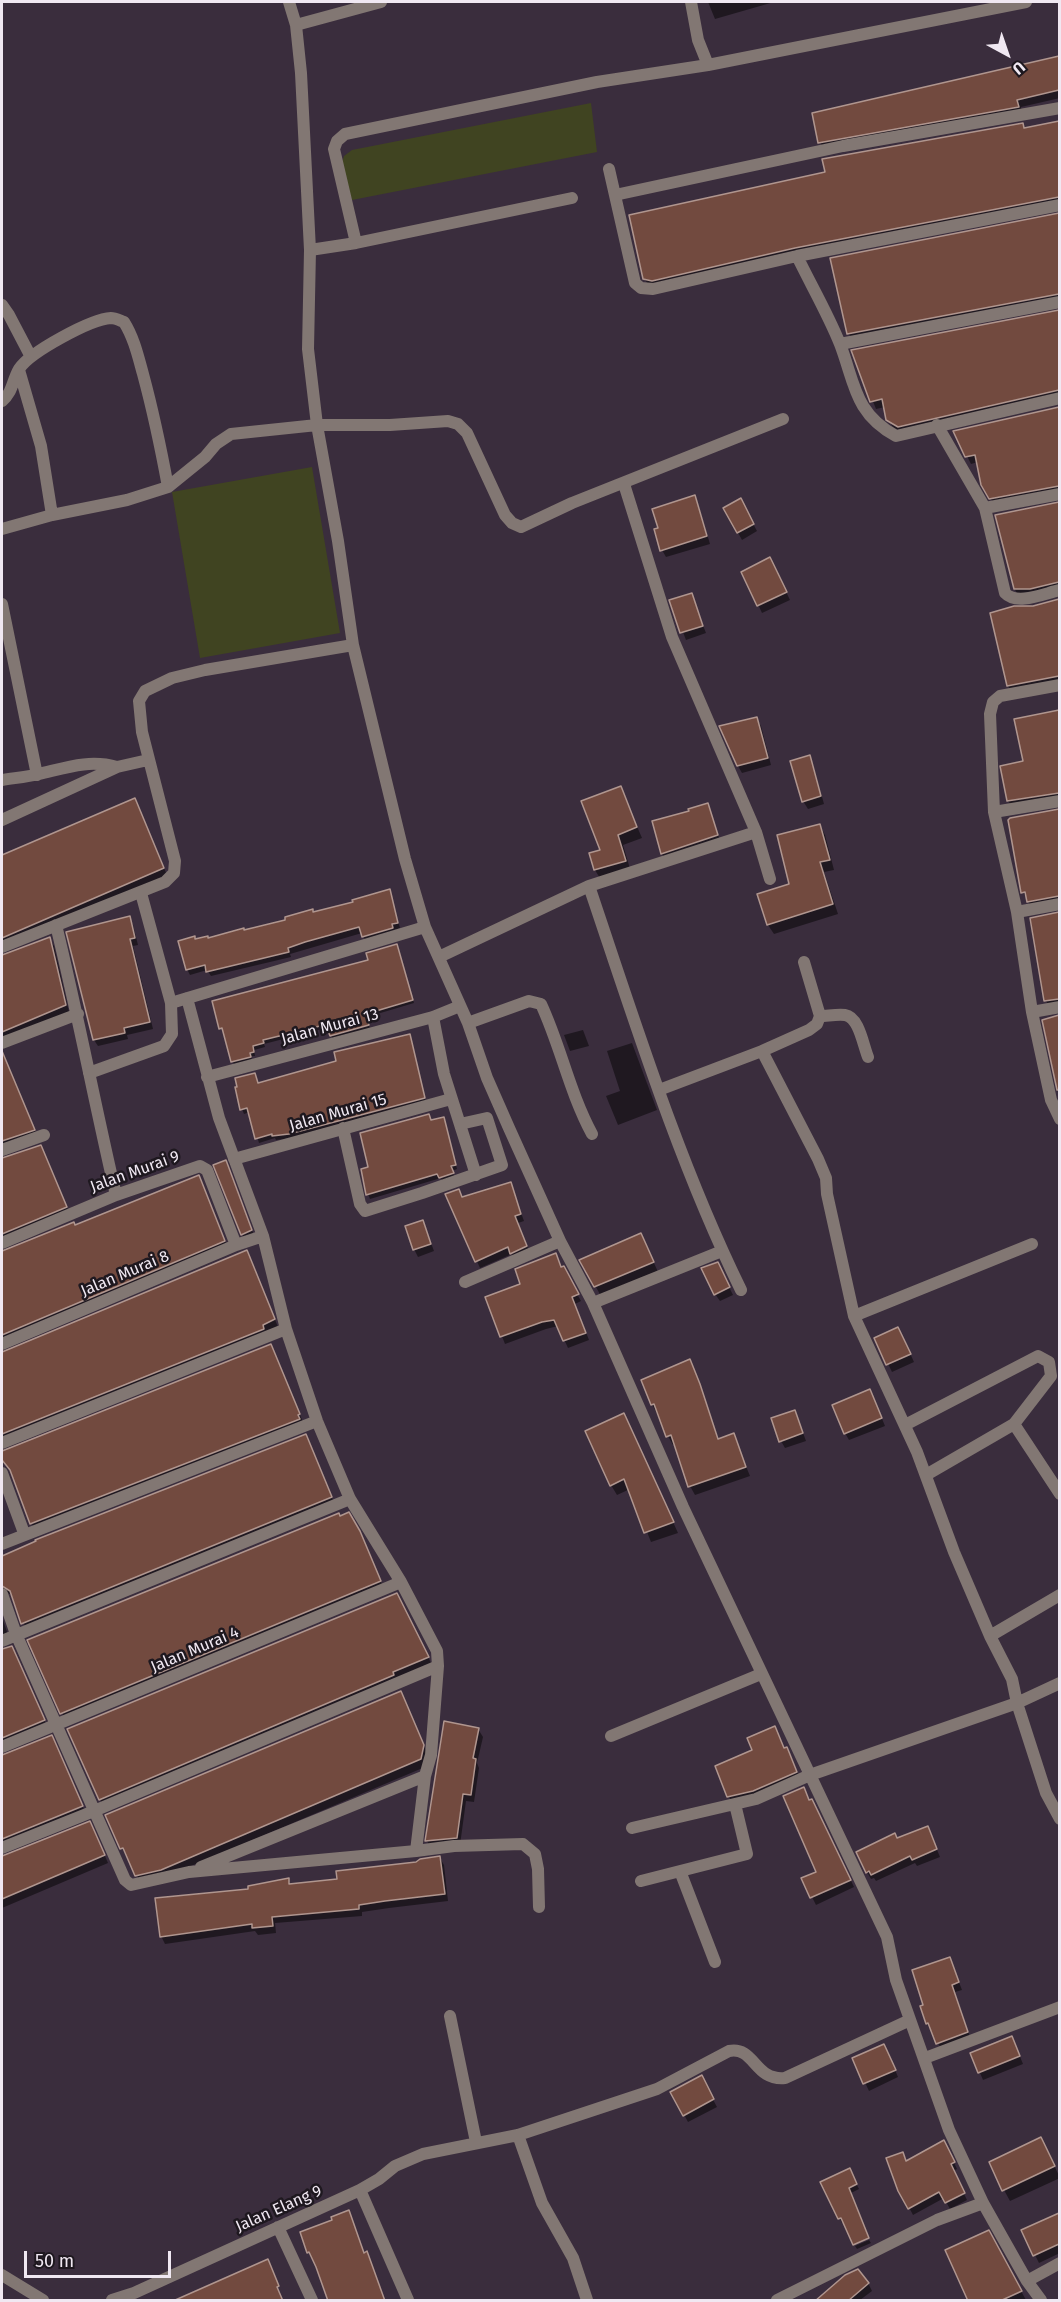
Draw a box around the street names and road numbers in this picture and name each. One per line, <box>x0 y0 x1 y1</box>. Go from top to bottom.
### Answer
street label: Jalan Murai 13 <box>279 1005 381 1049</box>
street label: Jalan Murai 15 <box>287 1090 389 1136</box>
street label: Jalan Murai 9 <box>88 1147 182 1197</box>
street label: Jalan Murai 8 <box>78 1247 172 1301</box>
street label: Jalan Murai 4 <box>148 1623 242 1677</box>
street label: Jalan Elang 9 <box>233 2181 325 2237</box>

